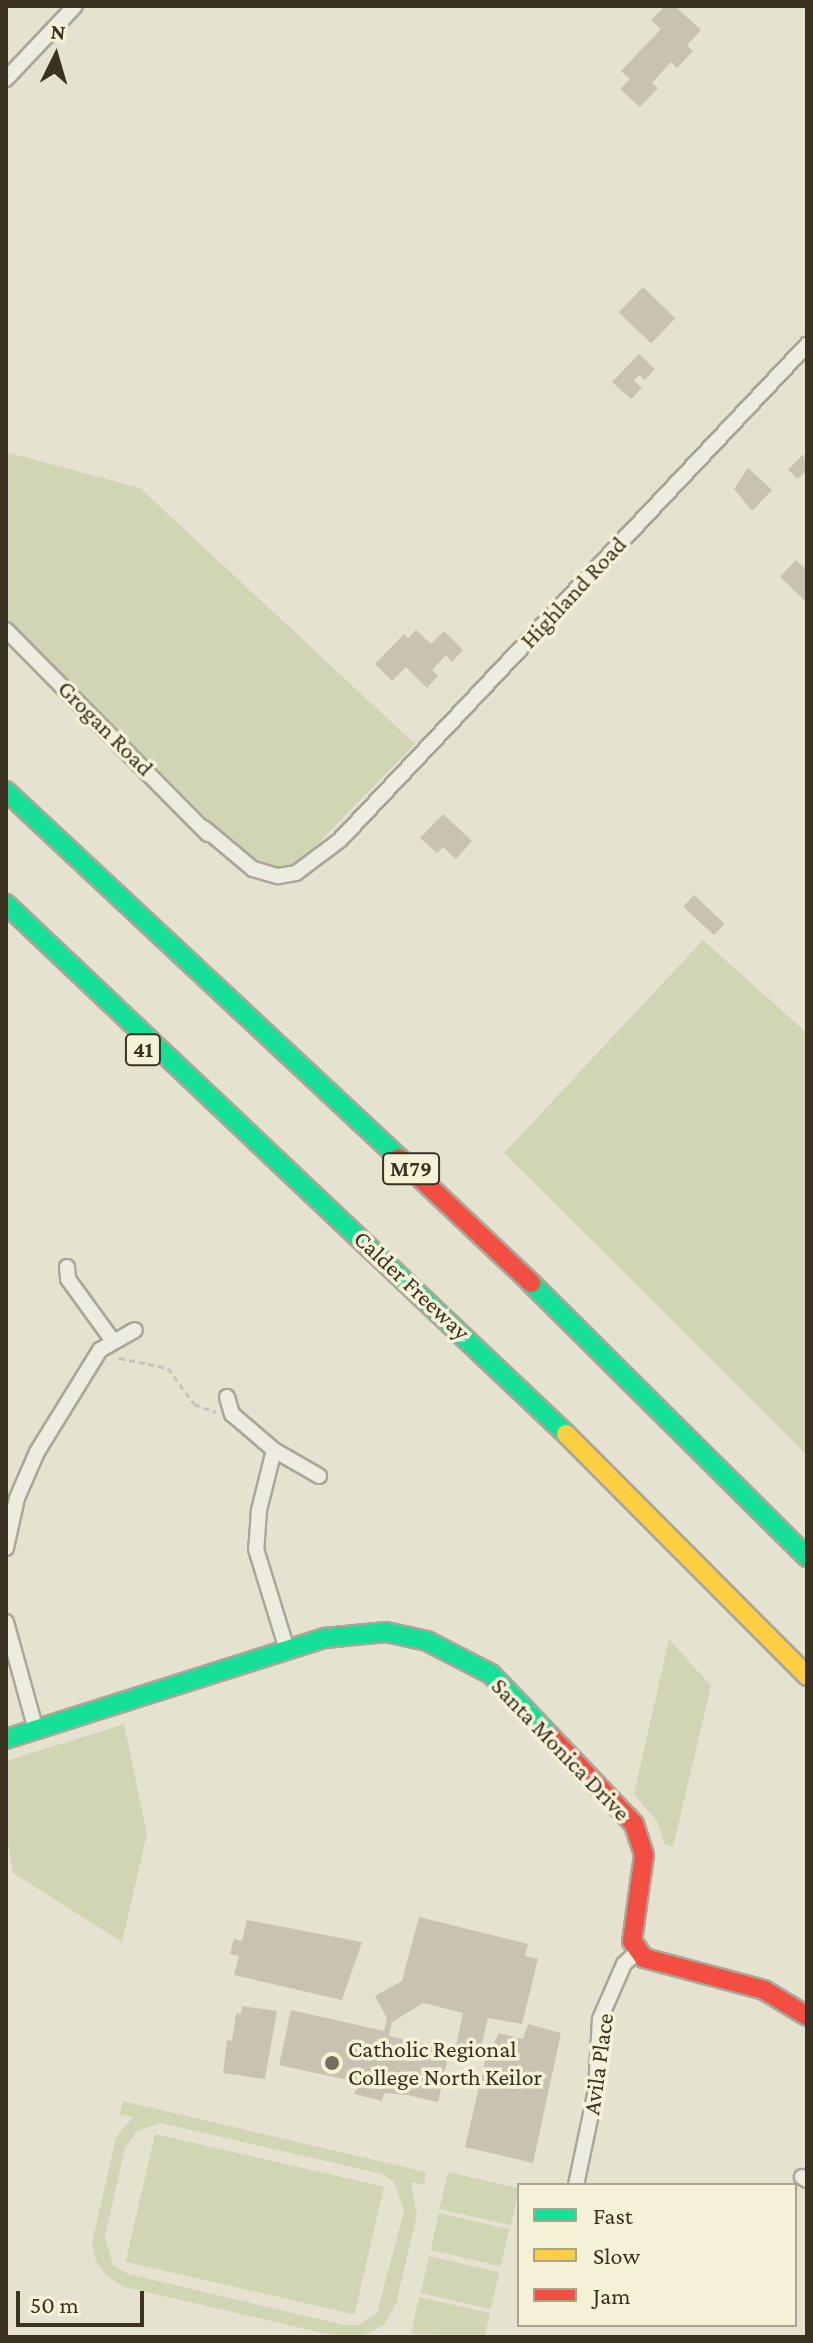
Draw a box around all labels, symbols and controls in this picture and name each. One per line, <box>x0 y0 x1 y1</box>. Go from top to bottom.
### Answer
north arrow <box>16 16 96 96</box>
text: N <box>50 18 67 45</box>
street label: Highland Road <box>514 530 632 654</box>
street label: Grogan Road <box>52 674 160 782</box>
road number: 41 <box>123 1032 163 1068</box>
road number: M79 <box>381 1151 441 1187</box>
street label: Calder Freeway <box>348 1224 476 1346</box>
street label: Santa Monica Drive <box>486 1672 636 1826</box>
street label: Avila Place <box>577 2011 619 2117</box>
place label: Catholic Regional College North Keilor <box>348 2035 542 2091</box>
marker: Catholic Regional College North Keilor <box>323 2054 341 2072</box>
legend <box>517 2183 797 2327</box>
text: Fast <box>593 2202 633 2229</box>
text: Slow <box>593 2242 640 2269</box>
scale bar <box>20 2275 148 2325</box>
text: Jam <box>593 2282 631 2309</box>
text: 50 m <box>30 2291 79 2318</box>

